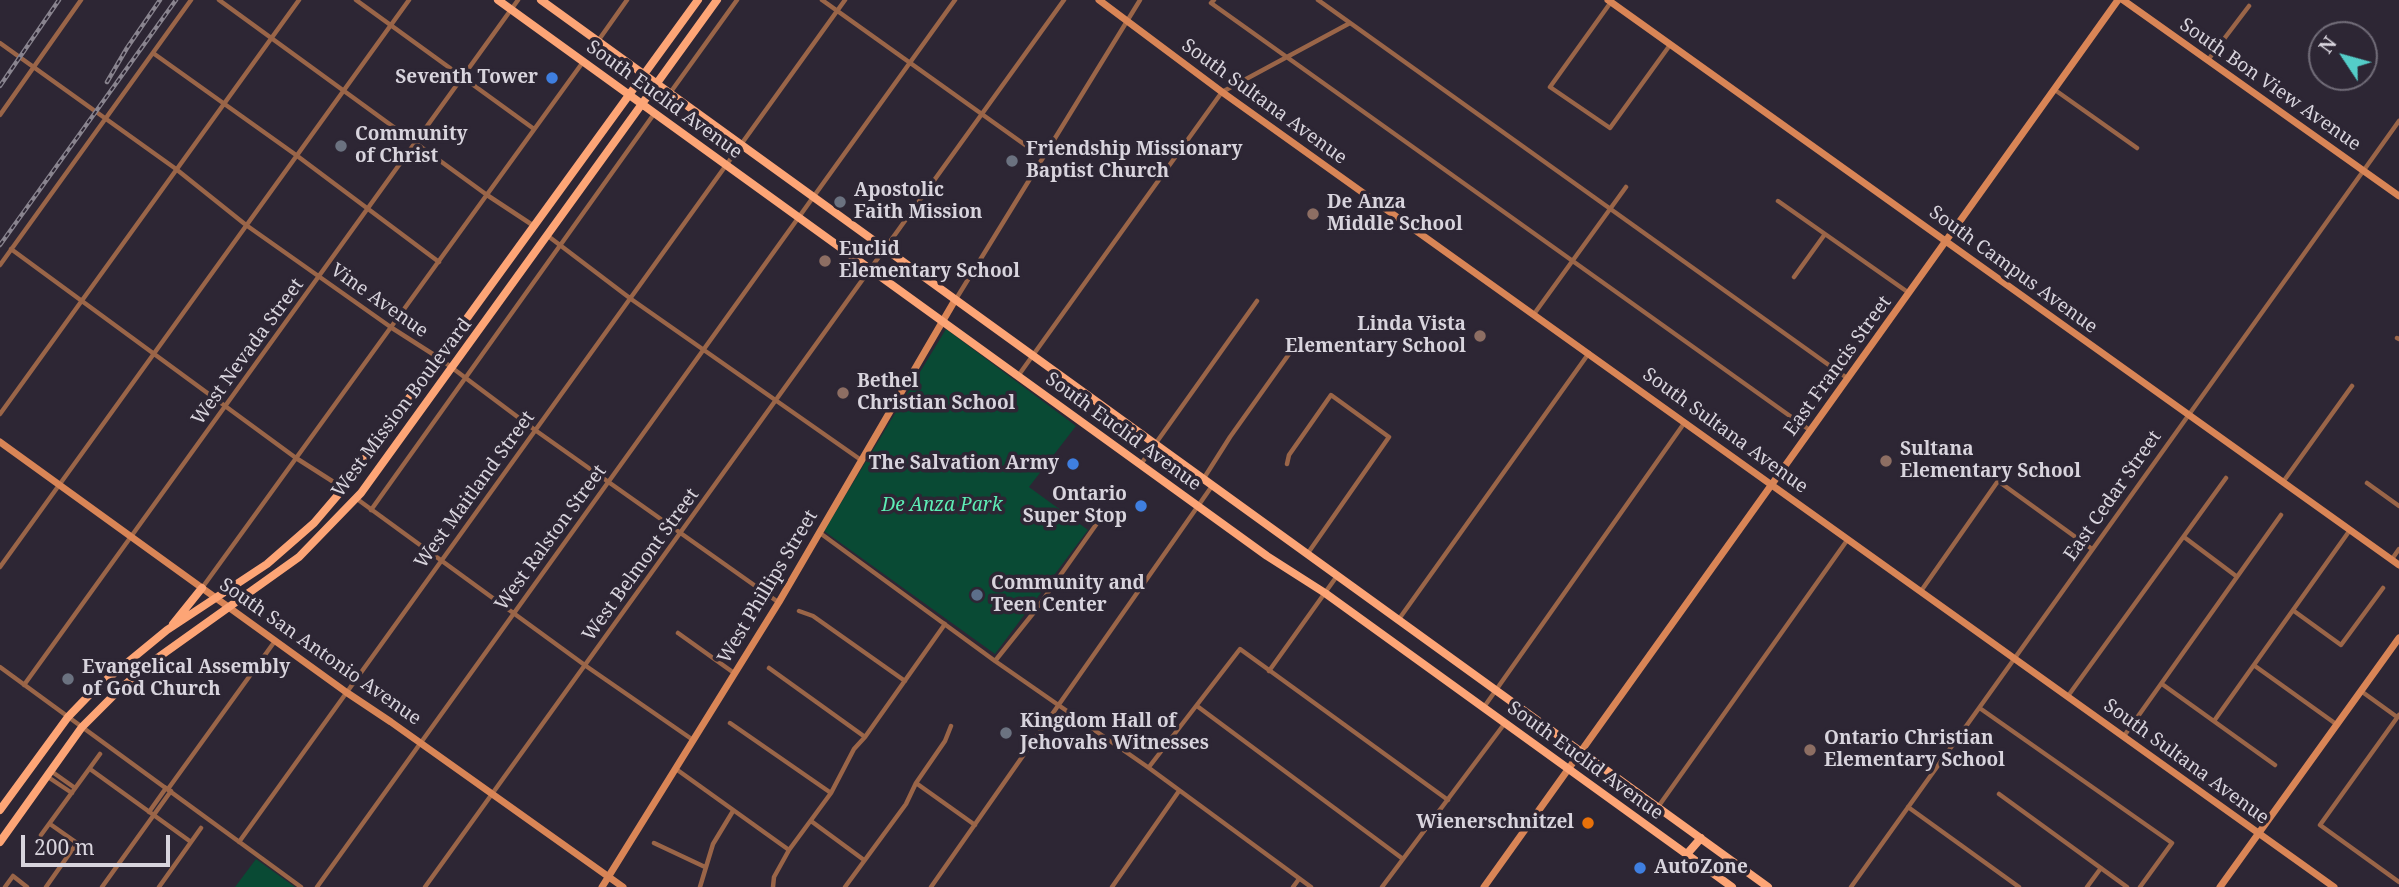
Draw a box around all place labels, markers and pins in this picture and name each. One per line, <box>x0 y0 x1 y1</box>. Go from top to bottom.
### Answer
place label: Seventh Tower <box>395 67 538 89</box>
marker: Seventh Tower <box>544 70 560 86</box>
place label: Community of Christ <box>355 124 468 168</box>
marker: Community of Christ <box>333 138 349 154</box>
place label: Friendship Missionary Baptist Church <box>1026 139 1242 183</box>
marker: Friendship Missionary Baptist Church <box>1004 153 1020 169</box>
place label: Apostolic Faith Mission <box>854 180 983 224</box>
place label: De Anza Middle School <box>1327 192 1463 236</box>
marker: Apostolic Faith Mission <box>832 194 848 210</box>
marker: De Anza Middle School <box>1305 206 1321 222</box>
place label: Euclid Elementary School <box>839 239 1020 283</box>
marker: Euclid Elementary School <box>817 253 833 269</box>
place label: Linda Vista Elementary School <box>1285 314 1466 358</box>
marker: Linda Vista Elementary School <box>1472 328 1488 344</box>
place label: Bethel Christian School <box>857 371 1015 415</box>
marker: Bethel Christian School <box>835 385 851 401</box>
place label: Sultana Elementary School <box>1900 439 2081 483</box>
place label: The Salvation Army <box>869 453 1059 475</box>
marker: Sultana Elementary School <box>1878 453 1894 469</box>
marker: The Salvation Army <box>1065 456 1081 472</box>
place label: Ontario Super Stop <box>1023 484 1127 528</box>
marker: Ontario Super Stop <box>1133 498 1149 514</box>
place label: Community and Teen Center <box>991 573 1145 617</box>
marker: Community and Teen Center <box>969 587 985 603</box>
place label: Evangelical Assembly of God Church <box>82 657 290 701</box>
marker: Evangelical Assembly of God Church <box>60 671 76 687</box>
place label: Kingdom Hall of Jehovahs Witnesses <box>1020 711 1209 755</box>
marker: Kingdom Hall of Jehovahs Witnesses <box>998 725 1014 741</box>
place label: Ontario Christian Elementary School <box>1824 728 2005 772</box>
marker: Ontario Christian Elementary School <box>1802 742 1818 758</box>
place label: Wienerschnitzel <box>1416 812 1574 834</box>
marker: Wienerschnitzel <box>1580 815 1596 831</box>
place label: AutoZone <box>1654 857 1748 879</box>
marker: AutoZone <box>1632 860 1648 876</box>

